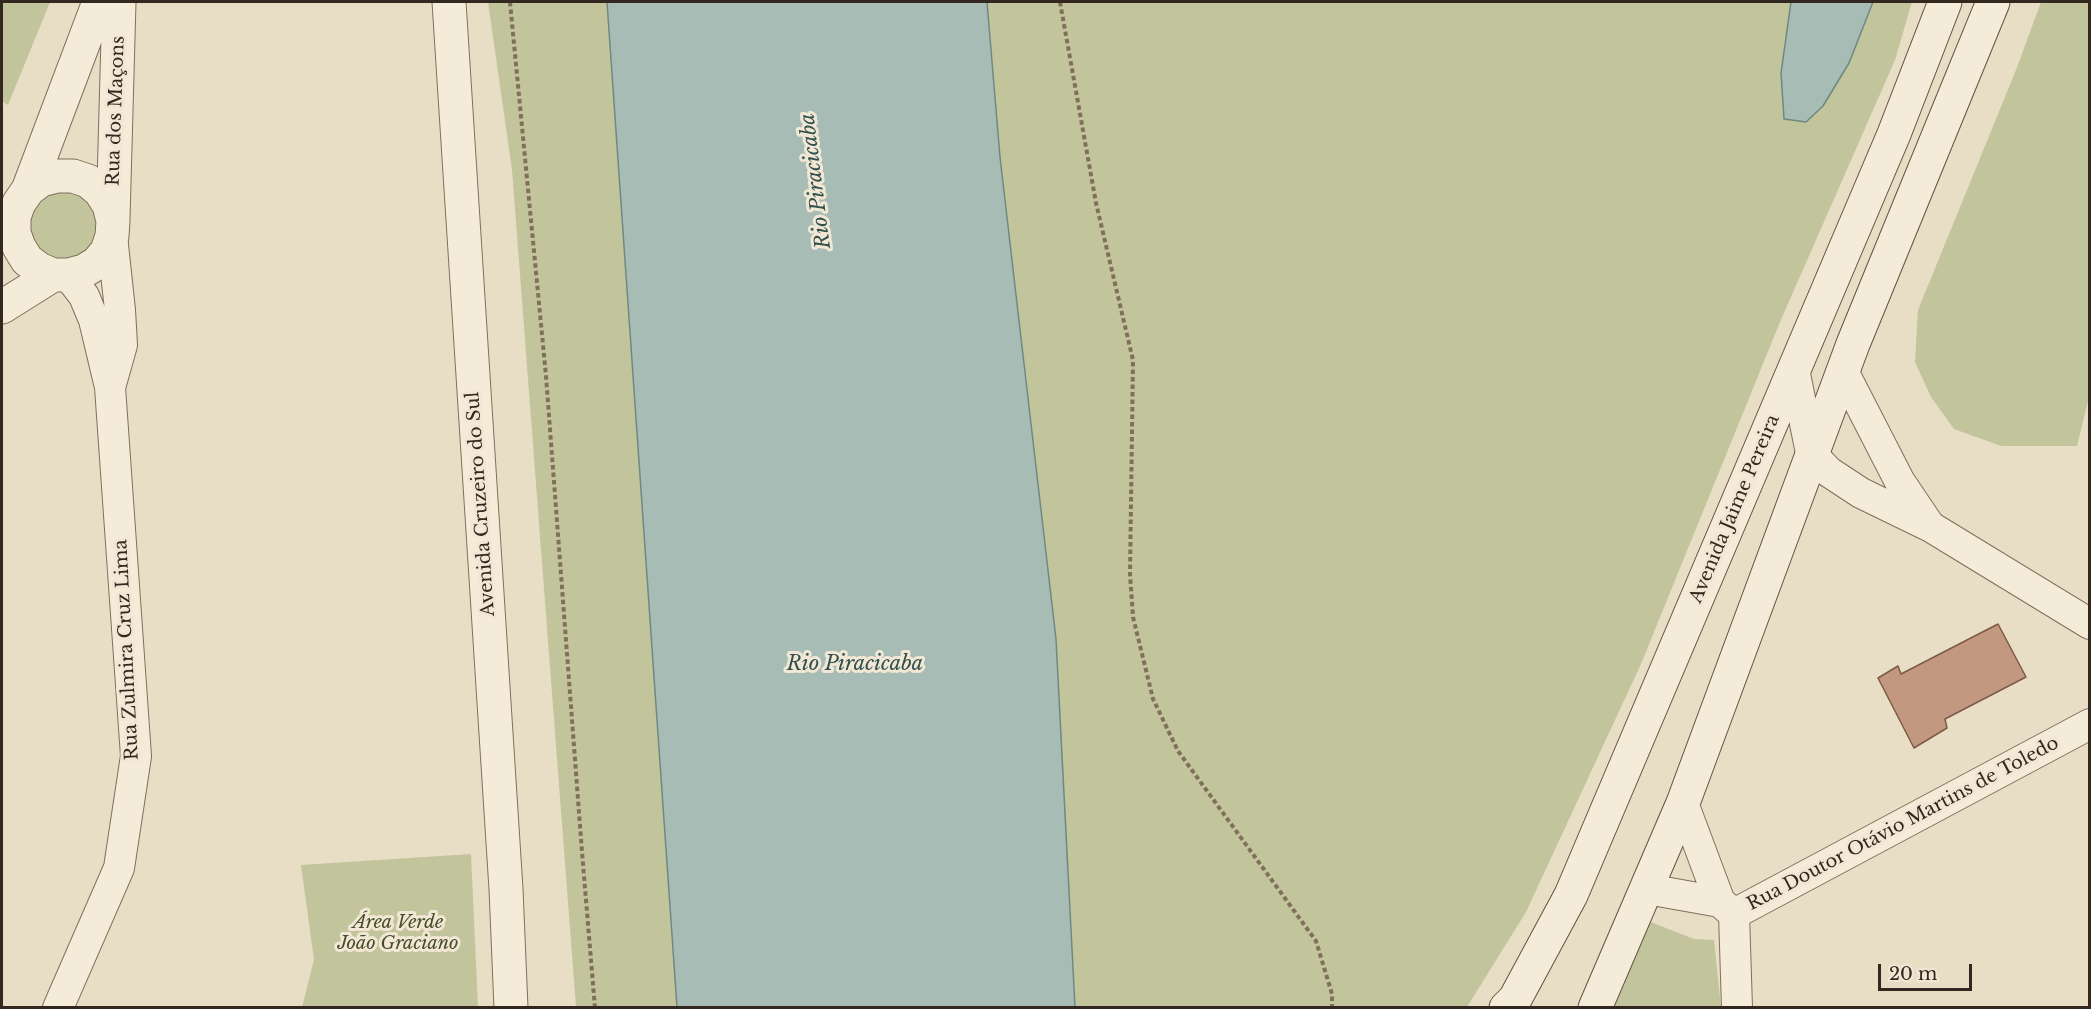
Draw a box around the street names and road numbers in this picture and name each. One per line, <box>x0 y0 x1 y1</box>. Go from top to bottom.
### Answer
street label: Rua dos Maçons <box>103 36 129 186</box>
street label: Avenida Cruzeiro do Sul <box>462 391 500 617</box>
street label: Avenida Jaime Pereira <box>1685 412 1785 606</box>
street label: Rua Zulmira Cruz Lima <box>110 539 144 761</box>
street label: Rua Doutor Otávio Martins de Toledo <box>1744 732 2062 916</box>

